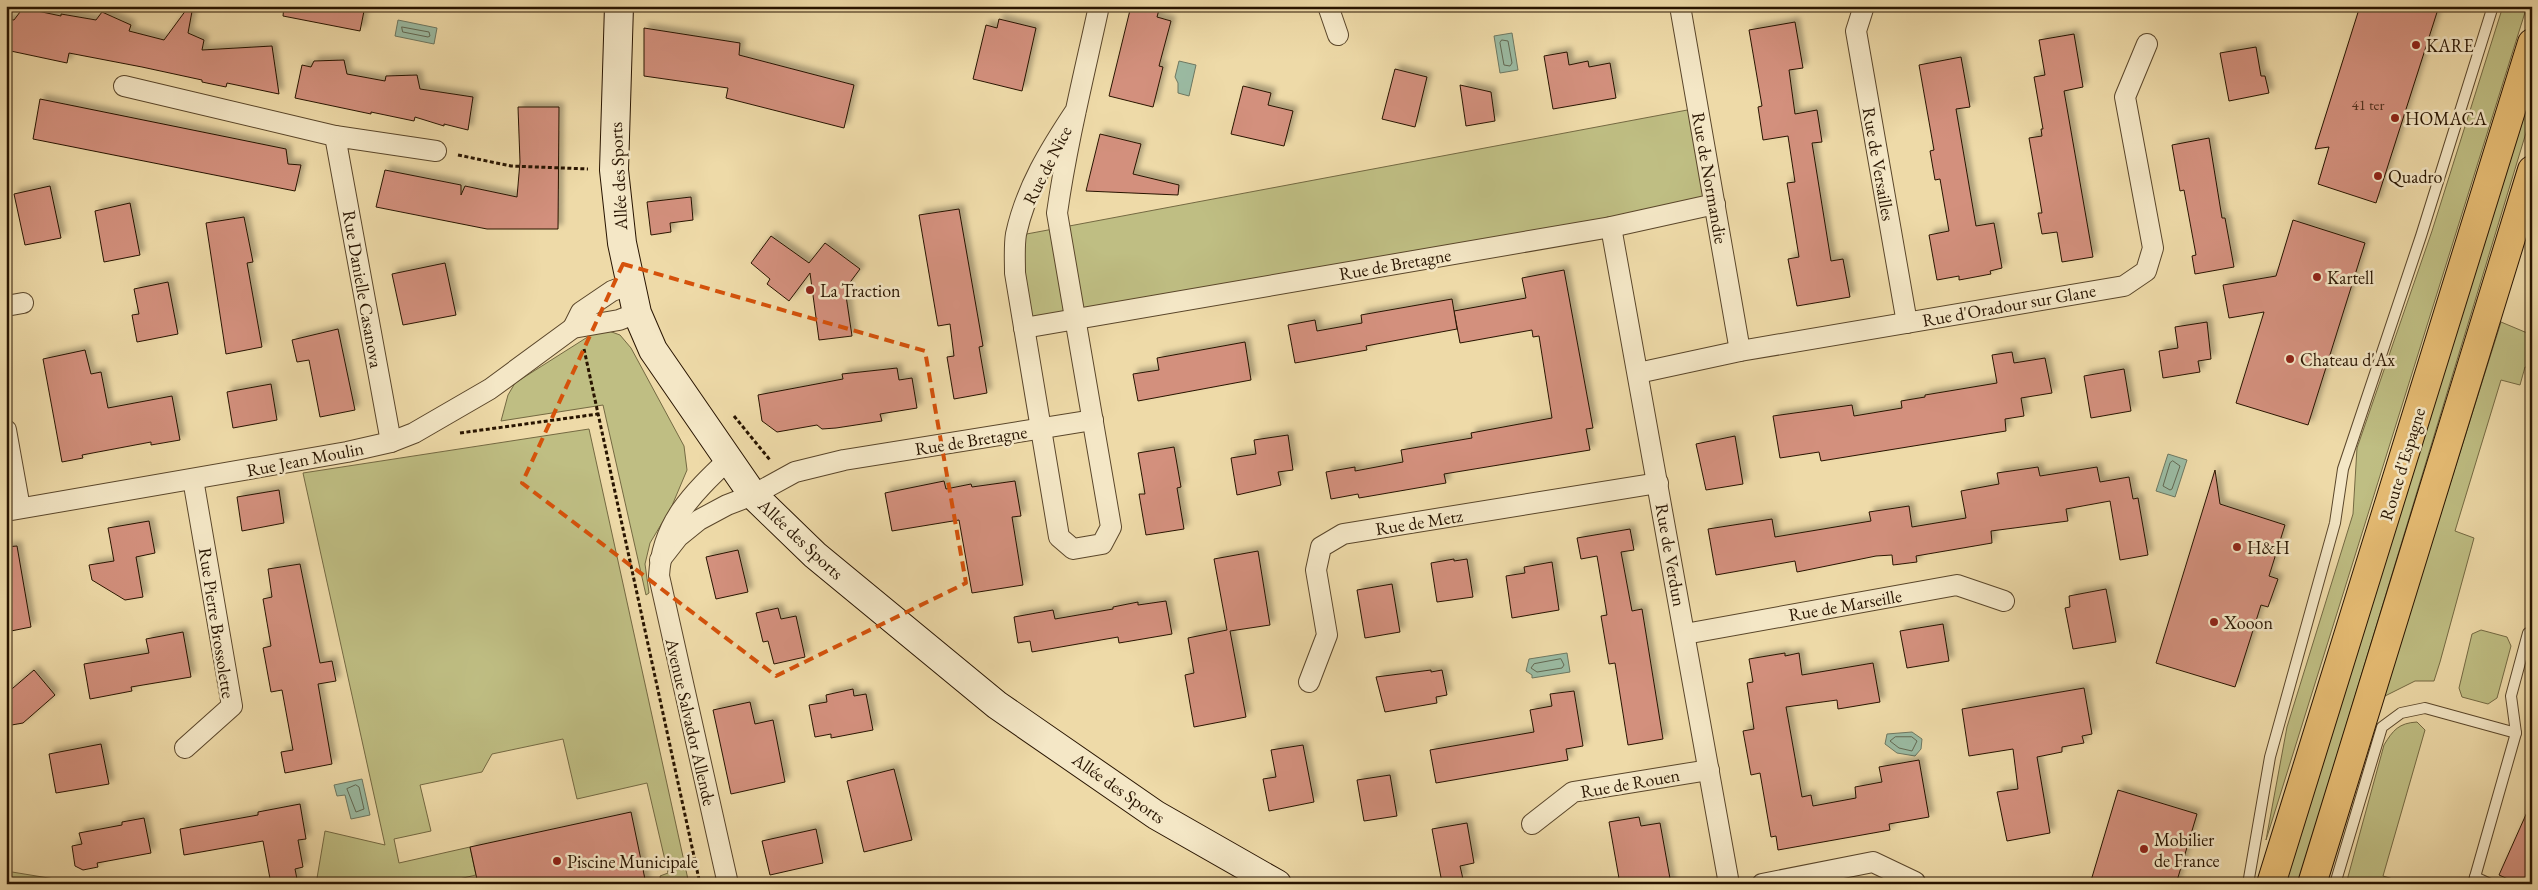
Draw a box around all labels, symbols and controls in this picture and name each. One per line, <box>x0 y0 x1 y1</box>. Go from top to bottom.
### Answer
place label: KARE <box>2426 34 2474 57</box>
marker: KARE <box>2410 39 2422 51</box>
house number: 41 ter <box>2352 95 2384 114</box>
street label: Rue de Versailles <box>1858 105 1900 223</box>
place label: HOMACA <box>2405 107 2487 130</box>
street label: Rue de Normandie <box>1687 110 1733 246</box>
marker: HOMACA <box>2389 112 2401 124</box>
street label: Allée des Sports <box>604 121 632 232</box>
street label: Rue de Nice <box>1017 122 1077 208</box>
place label: Quadro <box>2388 165 2443 188</box>
marker: Quadro <box>2372 170 2384 182</box>
street label: Rue Danielle Casanova <box>338 208 388 370</box>
street label: Rue de Bretagne <box>1337 243 1453 285</box>
place label: Kartell <box>2327 266 2374 289</box>
marker: Kartell <box>2311 271 2323 283</box>
street label: Rue d'Oradour sur Glane <box>1920 278 2098 332</box>
place label: La Traction <box>820 279 901 302</box>
marker: La Traction <box>804 284 816 296</box>
place label: Chateau d'Ax <box>2300 348 2395 371</box>
marker: Chateau d'Ax <box>2284 353 2296 365</box>
street label: Route d'Espagne <box>2374 405 2430 523</box>
street label: Rue de Bretagne <box>913 420 1029 460</box>
street label: Rue Jean Moulin <box>244 436 366 482</box>
street label: Allée des Sports <box>753 493 849 584</box>
street label: Rue de Verdun <box>1651 502 1691 609</box>
street label: Rue de Metz <box>1374 504 1464 540</box>
place label: H&H <box>2247 536 2290 559</box>
marker: H&H <box>2231 541 2243 553</box>
street label: Rue Pierre Brossolette <box>194 546 240 700</box>
street label: Rue de Marseille <box>1787 584 1903 626</box>
place label: Xooon <box>2223 611 2273 634</box>
marker: Xooon <box>2208 616 2220 628</box>
street label: Avenue Salvador Allende <box>660 635 721 808</box>
street label: Allée des Sports <box>1067 747 1170 829</box>
street label: Rue de Rouen <box>1579 763 1682 803</box>
place label: Mobilier de France <box>2154 828 2220 872</box>
marker: Mobilier de France <box>2138 843 2150 855</box>
place label: Piscine Municipale <box>567 850 698 873</box>
marker: Piscine Municipale <box>551 855 563 867</box>

